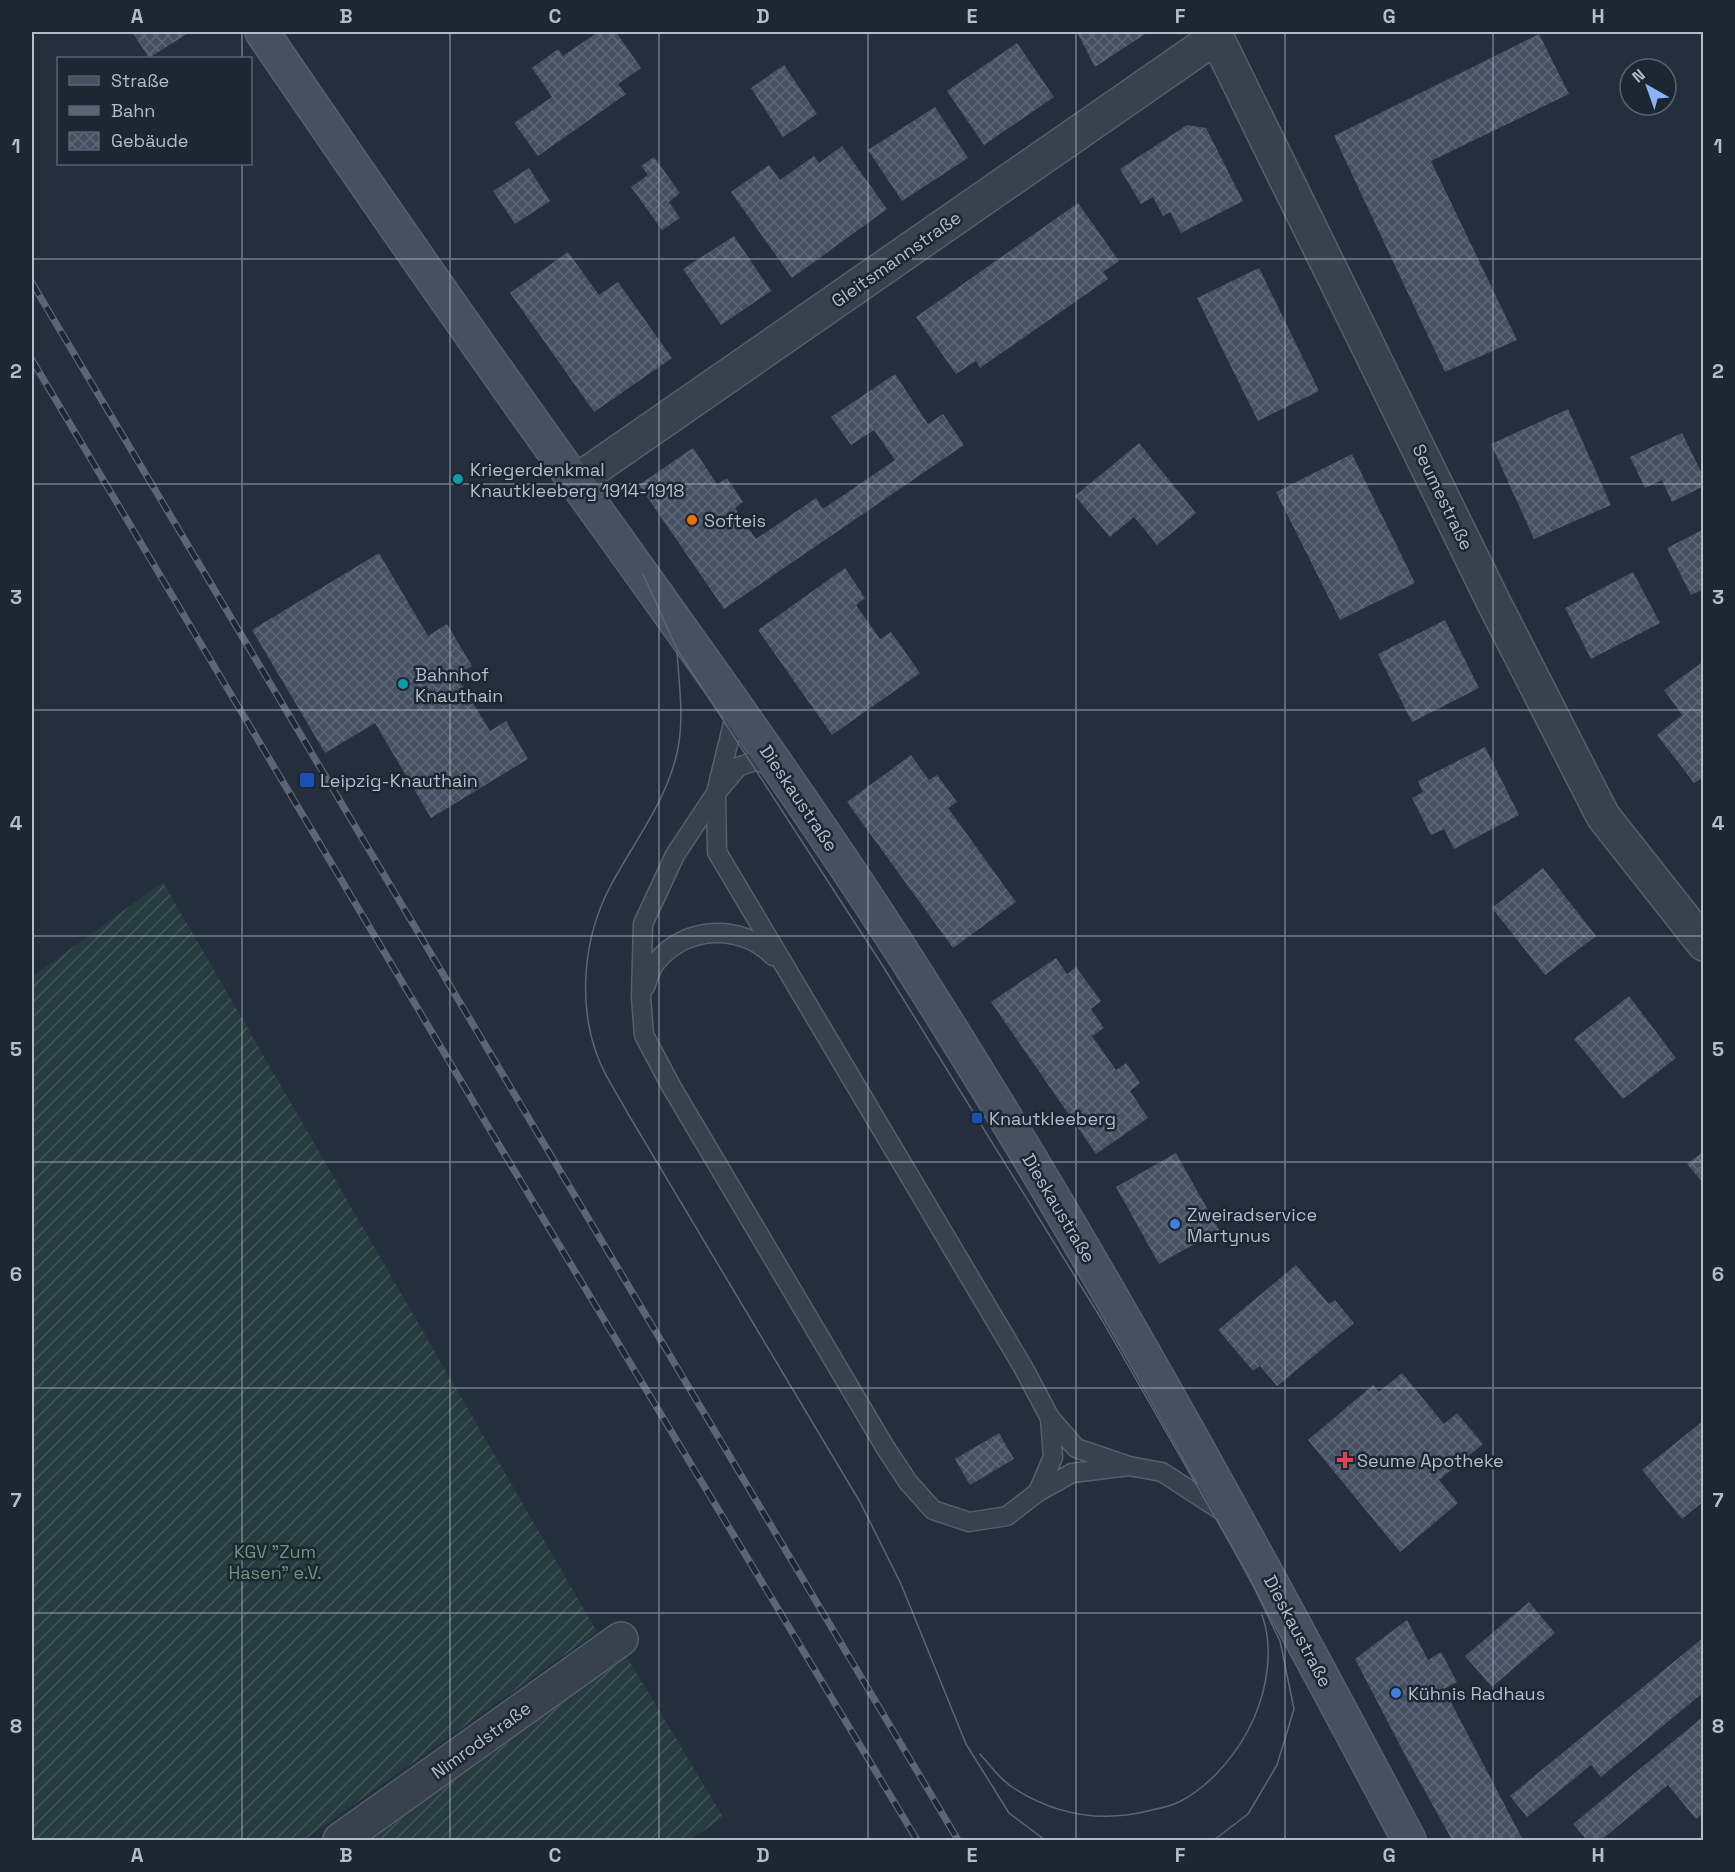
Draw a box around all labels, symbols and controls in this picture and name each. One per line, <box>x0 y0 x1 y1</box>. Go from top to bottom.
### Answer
text: A <box>131 3 144 29</box>
text: B <box>339 3 353 29</box>
text: C <box>549 3 562 29</box>
text: D <box>756 3 770 29</box>
text: E <box>966 3 978 29</box>
text: F <box>1175 3 1186 29</box>
text: G <box>1382 3 1396 29</box>
text: H <box>1591 3 1605 29</box>
legend <box>57 57 252 165</box>
north arrow <box>1618 57 1678 117</box>
text: N <box>1628 64 1650 87</box>
text: Straße <box>111 69 169 92</box>
text: Bahn <box>111 99 155 122</box>
text: Gebäude <box>111 129 189 152</box>
text: 1 <box>11 133 21 159</box>
text: 1 <box>1713 133 1723 159</box>
street label: Gleitsmannstraße <box>827 206 965 312</box>
text: 2 <box>10 358 22 384</box>
text: 2 <box>1712 358 1724 384</box>
street label: Seumestraße <box>1407 440 1479 554</box>
place label: Kriegerdenkmal Knautkleeberg 1914-1918 <box>470 458 685 502</box>
marker: Kriegerdenkmal Knautkleeberg 1914-1918 <box>451 472 465 486</box>
place label: Softeis <box>704 509 766 532</box>
marker: Softeis <box>685 513 699 527</box>
text: 3 <box>10 584 22 610</box>
text: 3 <box>1712 584 1724 610</box>
place label: Bahnhof Knauthain <box>415 663 503 707</box>
marker: Bahnhof Knauthain <box>396 677 410 691</box>
street label: Dieskaustraße <box>755 740 843 856</box>
place label: Leipzig-Knauthain <box>320 769 478 792</box>
marker: Leipzig-Knauthain <box>298 771 316 789</box>
text: 4 <box>10 810 23 836</box>
text: 4 <box>1712 810 1725 836</box>
text: 5 <box>10 1036 22 1062</box>
text: 5 <box>1712 1036 1724 1062</box>
place label: Knautkleeberg <box>989 1107 1116 1130</box>
marker: Knautkleeberg <box>970 1111 984 1125</box>
street label: Dieskaustraße <box>1017 1149 1101 1267</box>
place label: Zweiradservice Martynus <box>1187 1203 1317 1247</box>
marker: Zweiradservice Martynus <box>1168 1217 1182 1231</box>
text: 6 <box>10 1261 22 1287</box>
text: 6 <box>1712 1261 1724 1287</box>
place label: Seume Apotheke <box>1357 1449 1504 1472</box>
marker: Seume Apotheke <box>1338 1453 1352 1467</box>
text: 7 <box>10 1487 22 1513</box>
text: 7 <box>1712 1487 1724 1513</box>
park label: KGV "Zum Hasen" e.V. <box>229 1540 322 1584</box>
street label: Dieskaustraße <box>1259 1571 1337 1691</box>
place label: Kühnis Radhaus <box>1408 1682 1545 1705</box>
marker: Kühnis Radhaus <box>1389 1686 1403 1700</box>
street label: Nimrodstraße <box>427 1696 535 1784</box>
text: 8 <box>10 1713 22 1739</box>
text: 8 <box>1712 1713 1724 1739</box>
text: A <box>131 1842 144 1868</box>
text: B <box>339 1842 353 1868</box>
text: C <box>549 1842 562 1868</box>
text: D <box>756 1842 770 1868</box>
text: E <box>966 1842 978 1868</box>
text: F <box>1175 1842 1186 1868</box>
text: G <box>1382 1842 1396 1868</box>
text: H <box>1591 1842 1605 1868</box>

